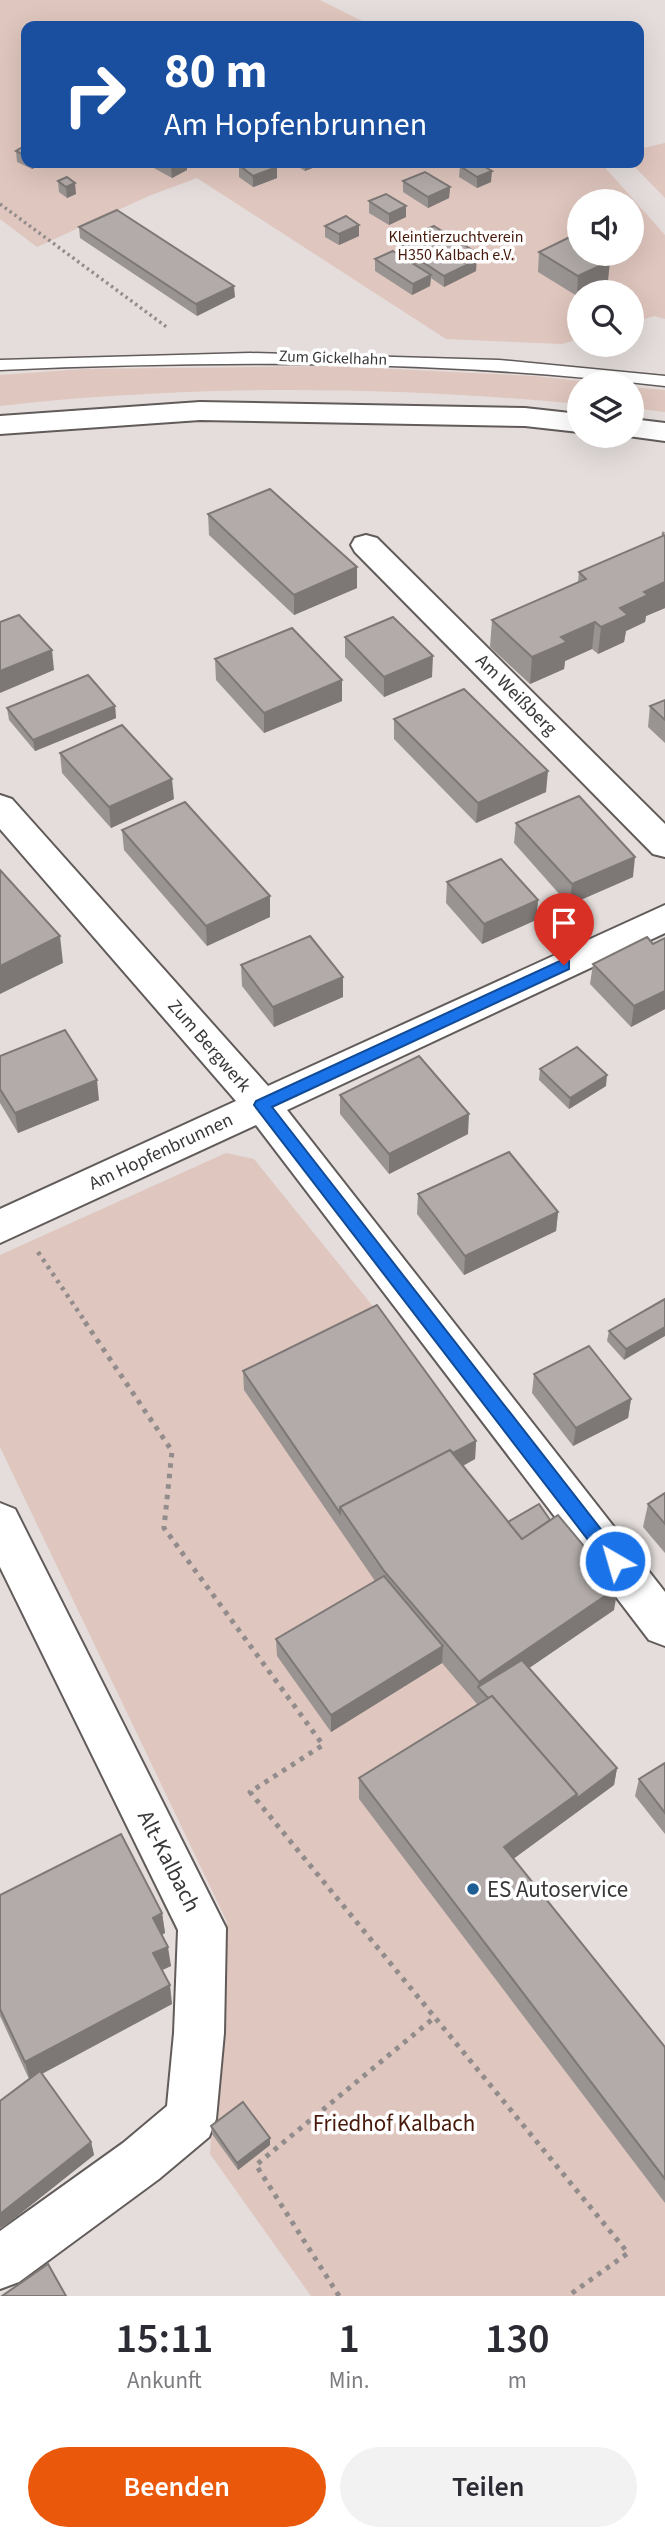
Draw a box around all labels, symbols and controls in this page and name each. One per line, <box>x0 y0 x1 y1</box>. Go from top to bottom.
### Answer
text: 80 m <box>164 37 268 107</box>
icon: right <box>49 49 140 140</box>
text: Am Hopfenbrunnen <box>164 102 427 148</box>
map controls <box>567 189 644 448</box>
button: sound <box>567 189 644 266</box>
park label: Kleintierzuchtverein H350 Kalbach e.V. <box>389 226 523 266</box>
button: search <box>567 280 644 357</box>
street label: Zum Gickelhahn <box>278 345 388 371</box>
button: layers <box>567 371 644 448</box>
street label: Am Weißberg <box>469 648 563 742</box>
pin <box>534 893 594 965</box>
icon: arrive <box>545 904 583 942</box>
street label: Zum Bergwerk <box>161 994 257 1099</box>
street label: Am Hopfenbrunnen <box>84 1107 238 1197</box>
position arrow <box>578 1524 652 1598</box>
street label: Alt-Kalbach <box>129 1804 209 1918</box>
place label: ES Autoservice <box>487 1873 628 1906</box>
marker: ES Autoservice <box>465 1881 481 1897</box>
park label: Friedhof Kalbach <box>313 2107 475 2140</box>
text: 15:11 <box>115 2309 213 2369</box>
text: 1 <box>338 2309 360 2369</box>
text: 130 <box>485 2309 550 2369</box>
text: Ankunft <box>127 2364 202 2397</box>
text: Min. <box>329 2364 369 2397</box>
text: m <box>508 2364 527 2397</box>
button: Beenden <box>28 2447 326 2527</box>
button: Teilen <box>340 2447 637 2527</box>

